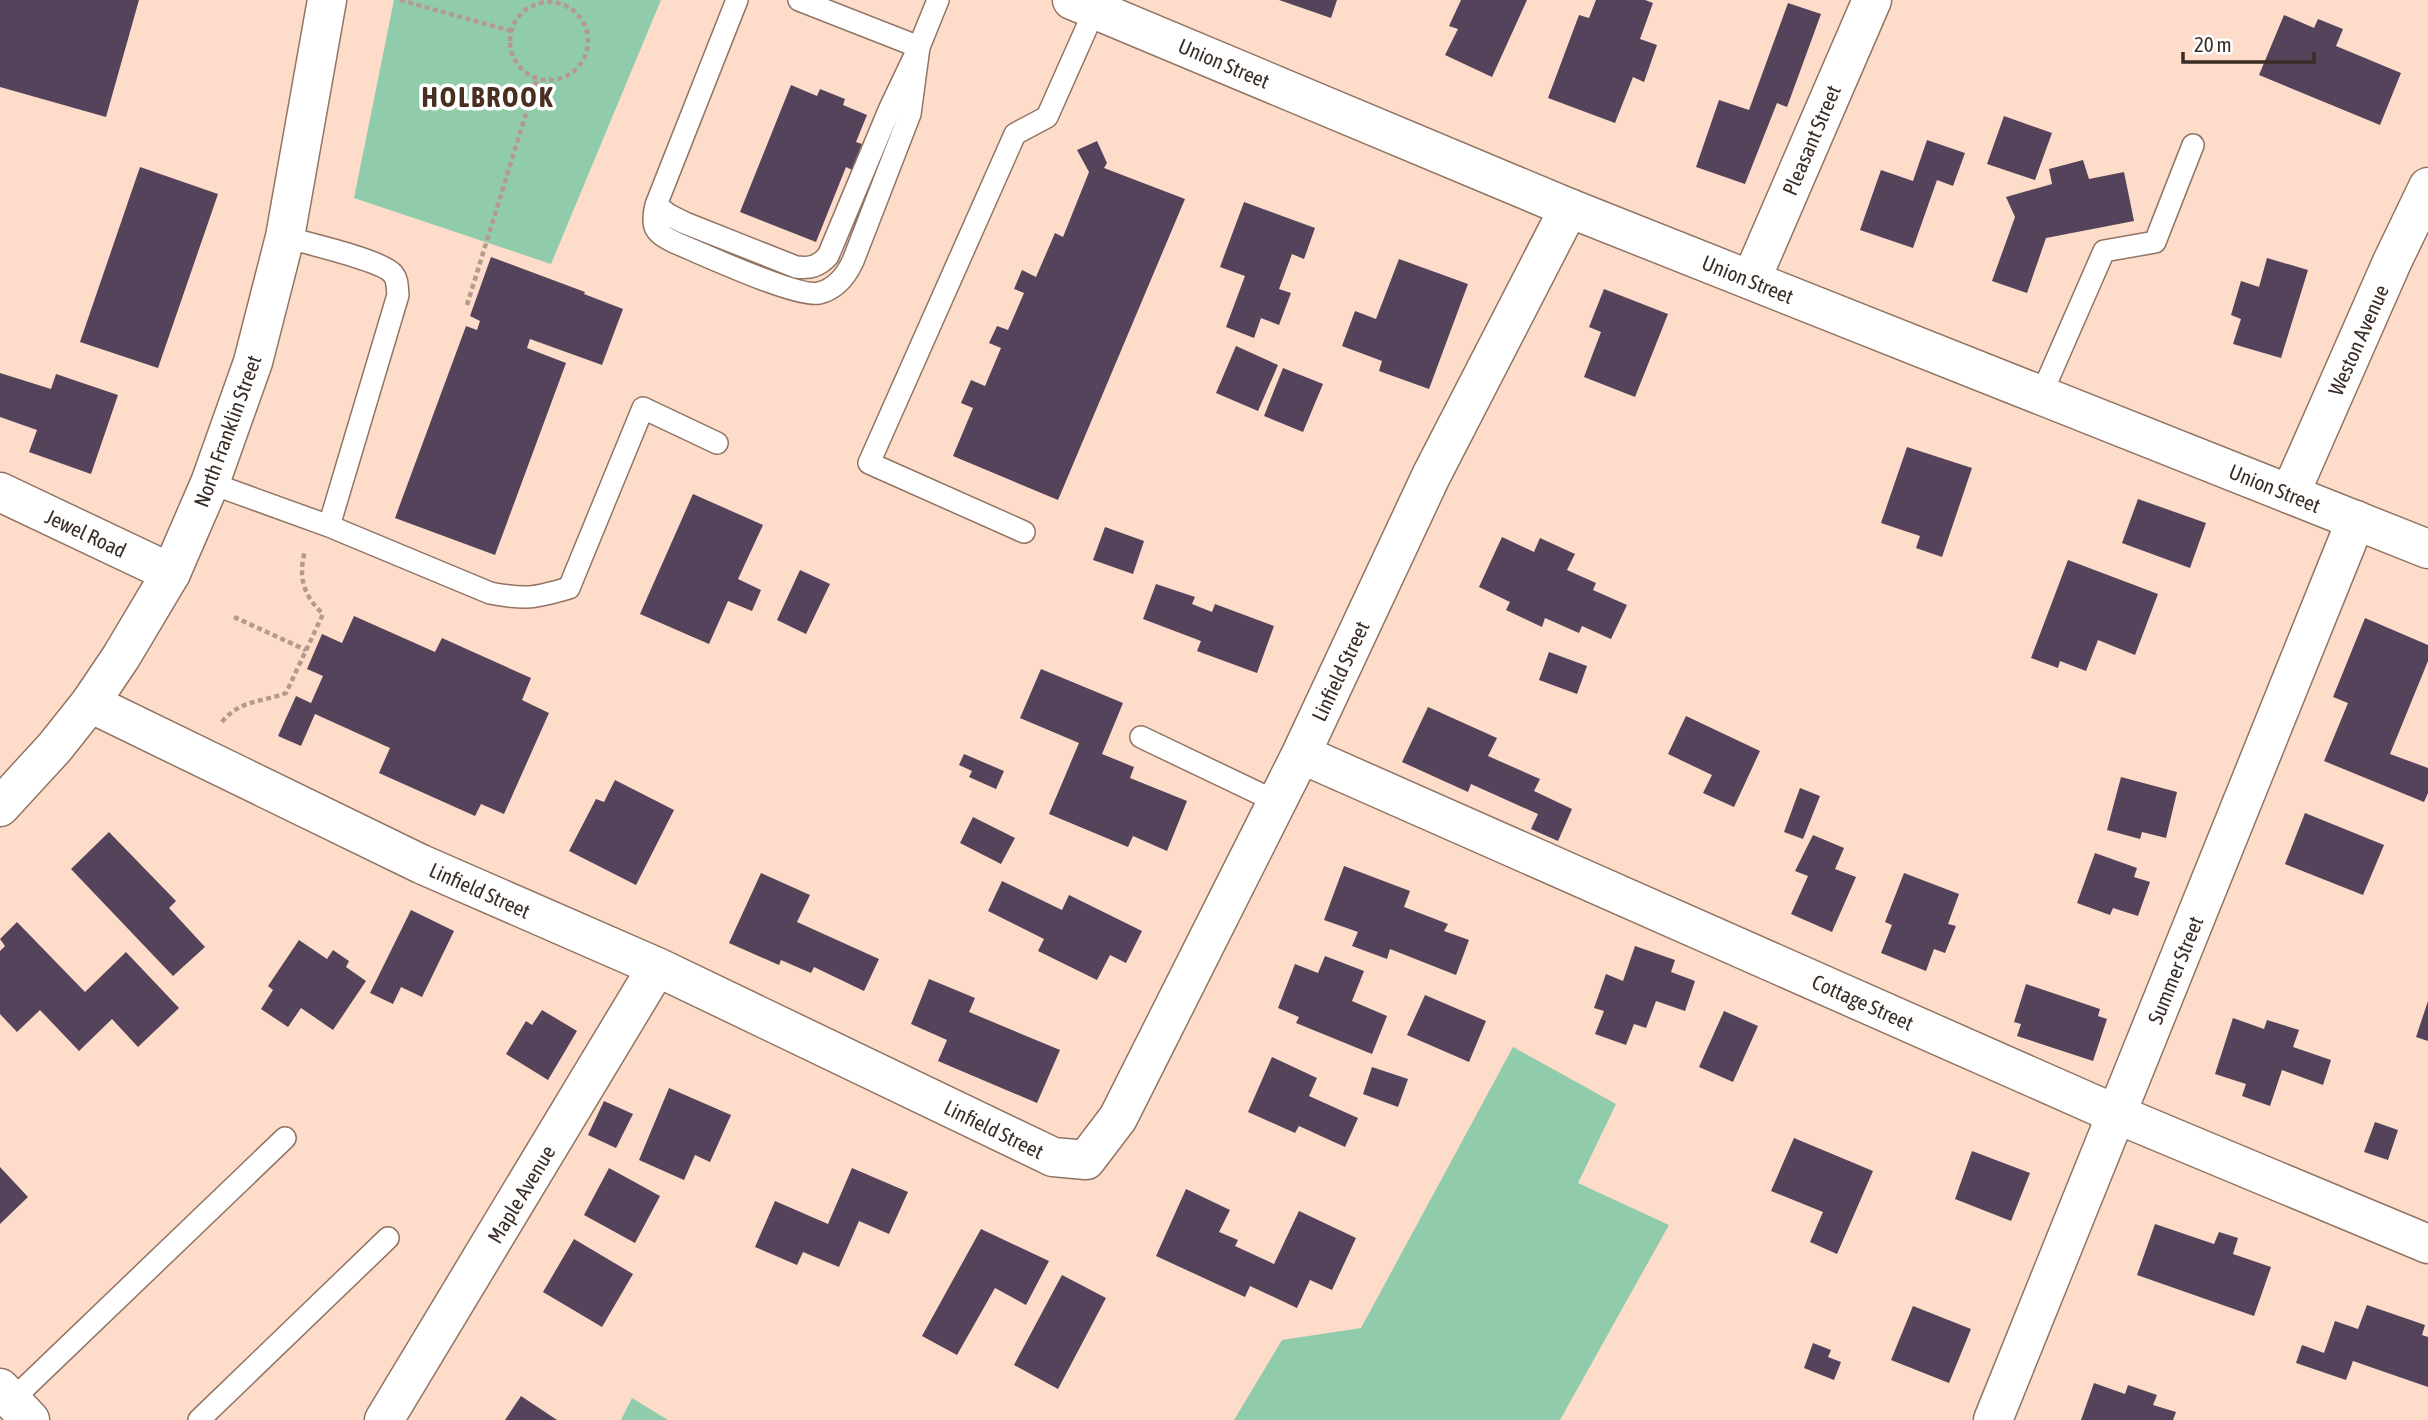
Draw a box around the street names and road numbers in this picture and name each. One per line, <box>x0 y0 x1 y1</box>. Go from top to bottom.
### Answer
street label: Union Street <box>1175 33 1273 93</box>
street label: Pleasant Street <box>1777 81 1845 199</box>
street label: Union Street <box>1699 250 1797 308</box>
street label: Weston Avenue <box>2323 281 2393 399</box>
street label: North Franklin Street <box>188 352 266 510</box>
street label: Union Street <box>2226 459 2324 517</box>
street label: Jewel Road <box>42 504 130 562</box>
street label: Linfield Street <box>1306 617 1374 725</box>
street label: Linfield Street <box>426 857 534 923</box>
street label: Summer Street <box>2143 913 2207 1027</box>
street label: Cottage Street <box>1809 969 1917 1035</box>
street label: Linfield Street <box>940 1095 1048 1163</box>
street label: Maple Avenue <box>482 1141 560 1247</box>

